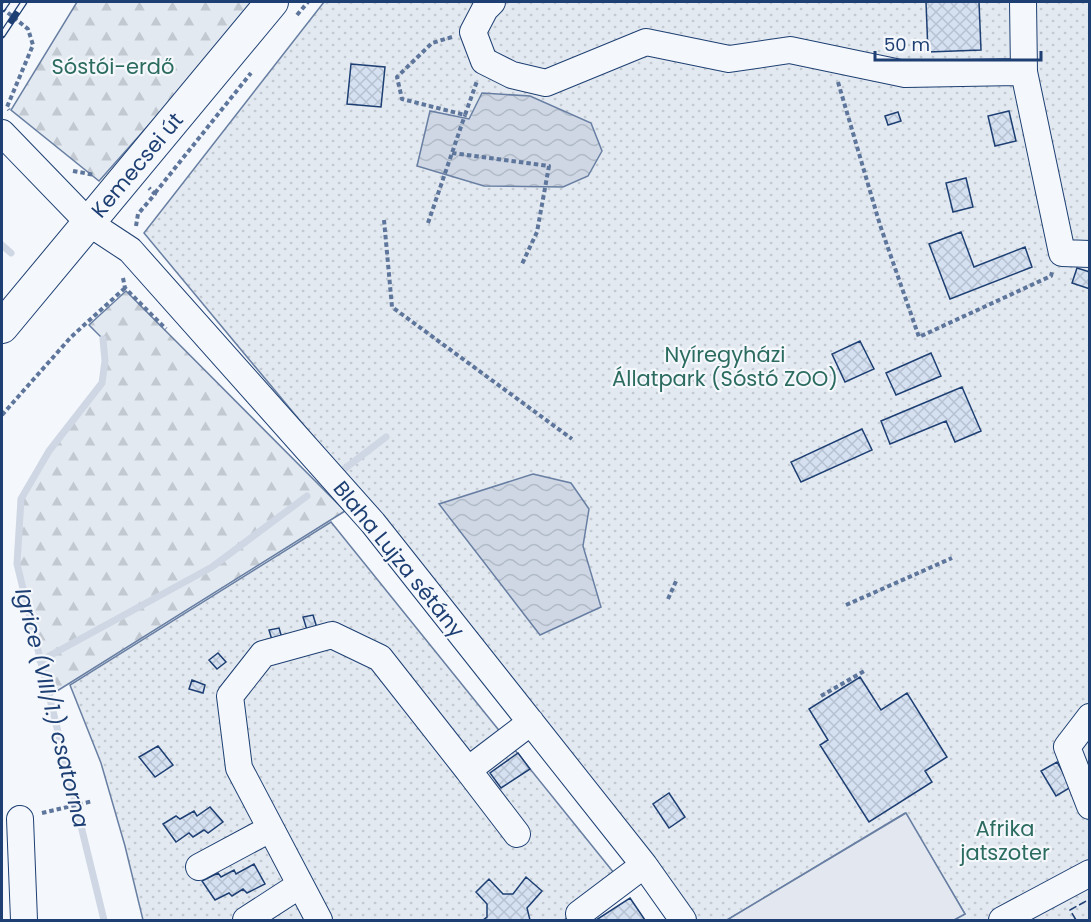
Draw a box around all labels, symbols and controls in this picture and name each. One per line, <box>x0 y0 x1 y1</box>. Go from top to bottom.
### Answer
scale bar <box>875 24 1042 62</box>
text: 50 m <box>884 32 930 57</box>
park label: Sóstói-erdő <box>51 52 175 81</box>
street label: Kemecsei út <box>84 106 190 224</box>
park label: Nyíregyházi Állatpark (Sóstó ZOO) <box>612 340 838 393</box>
street label: Blaha Lujza sétány <box>327 475 471 644</box>
water label: Igrice (VIII/1.) csatorna <box>7 585 97 831</box>
park label: Afrika jatszoter <box>959 814 1050 867</box>

